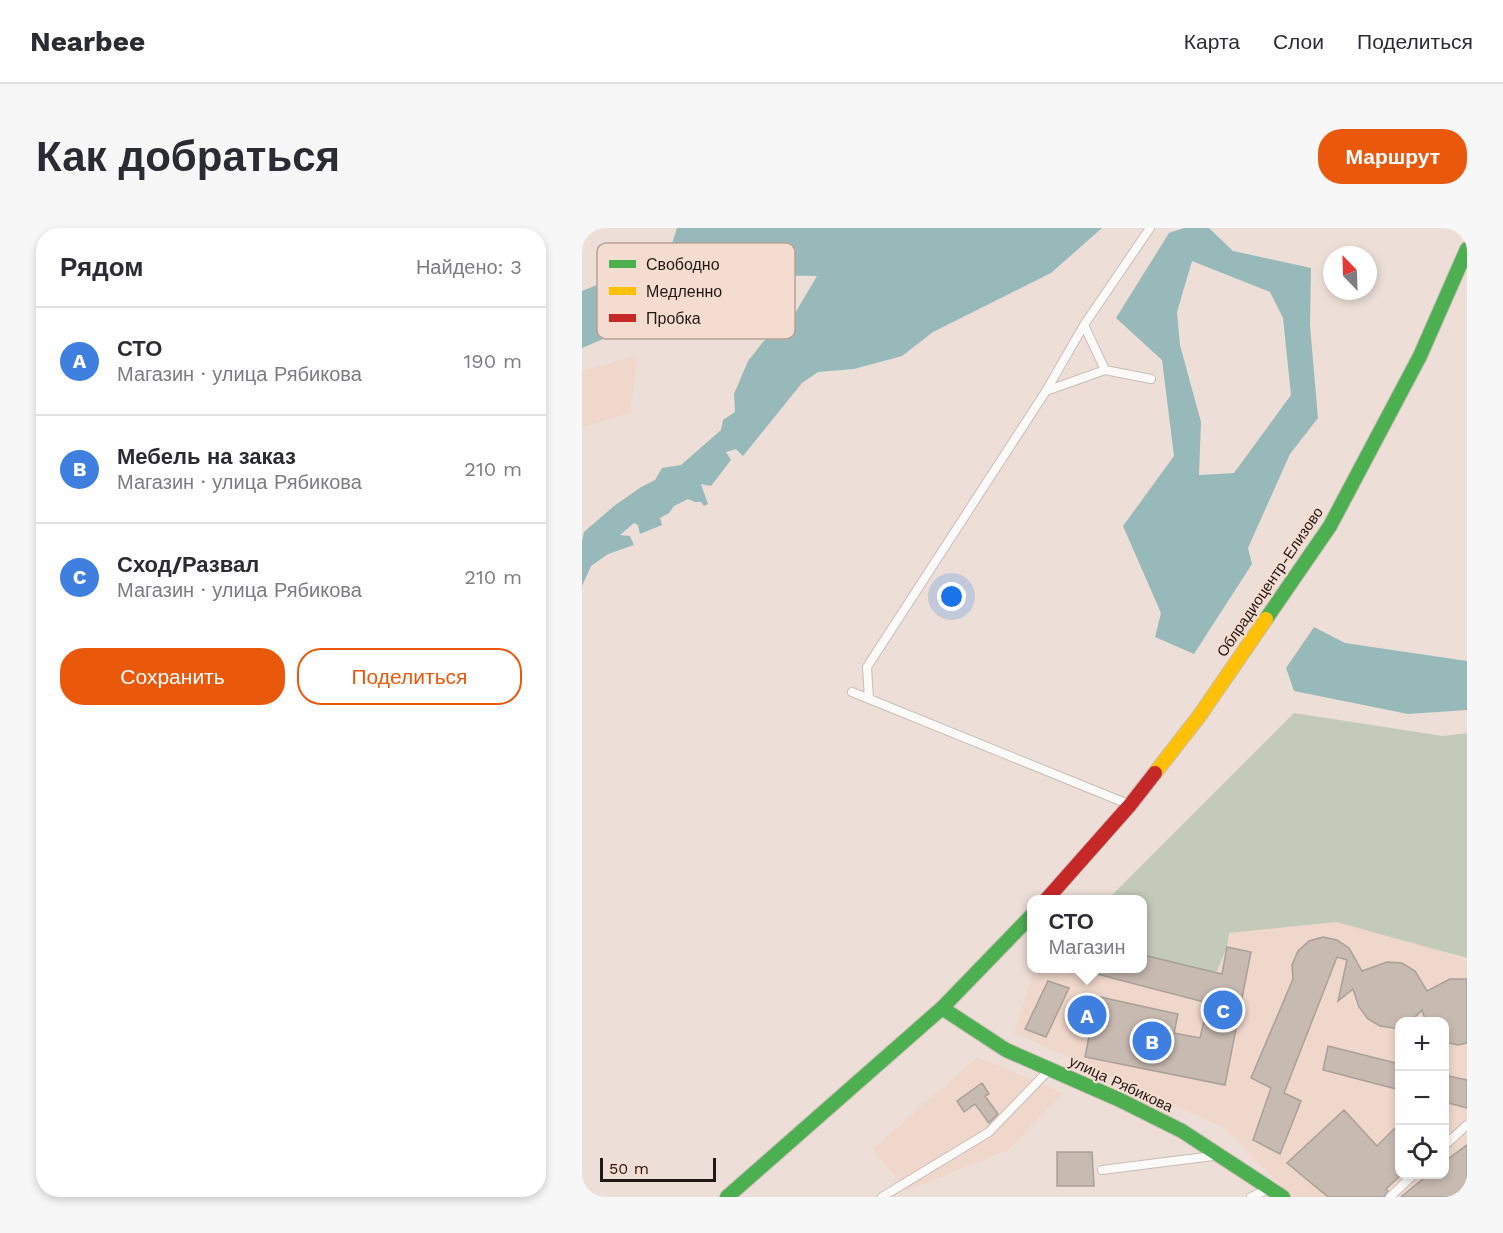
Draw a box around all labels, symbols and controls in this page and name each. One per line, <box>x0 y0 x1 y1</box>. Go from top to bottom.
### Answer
text: Nearbee <box>30 25 145 58</box>
text: Карта <box>1184 29 1240 54</box>
text: Слои <box>1273 29 1324 54</box>
text: Поделиться <box>1357 29 1473 54</box>
button: Маршрут <box>1318 129 1467 184</box>
text: Как добраться <box>36 132 340 181</box>
legend <box>597 243 795 339</box>
north arrow <box>1323 246 1377 300</box>
text: Рядом <box>60 252 143 282</box>
text: Найдено: 3 <box>416 255 522 279</box>
text: Свободно <box>646 255 720 274</box>
text: Медленно <box>646 282 722 301</box>
text: Пробка <box>646 309 701 328</box>
text: СТО <box>117 336 162 361</box>
text: A <box>73 349 86 373</box>
text: 190 m <box>464 349 522 373</box>
text: Магазин · улица Рябикова <box>117 362 362 386</box>
text: Мебель на заказ <box>117 444 296 469</box>
text: B <box>73 457 86 481</box>
text: 210 m <box>464 457 522 481</box>
text: Магазин · улица Рябикова <box>117 470 362 494</box>
street label: Облрадиоцентр-Елизово <box>1213 504 1327 660</box>
text: Сход/Развал <box>117 552 259 577</box>
text: C <box>73 565 86 589</box>
text: 210 m <box>464 565 522 589</box>
text: Магазин · улица Рябикова <box>117 578 362 602</box>
your location <box>937 582 966 611</box>
button: Сохранить <box>60 648 285 705</box>
button: Поделиться <box>297 648 522 705</box>
popup <box>1027 895 1147 973</box>
text: СТО <box>1048 909 1094 934</box>
text: Магазин <box>1048 935 1126 959</box>
pin: C <box>1204 988 1242 1032</box>
pin: A <box>1068 992 1106 1038</box>
map controls <box>1395 1017 1449 1179</box>
button: + <box>1395 1017 1449 1071</box>
pin: B <box>1132 1018 1172 1064</box>
street label: улица Рябикова <box>1066 1052 1176 1116</box>
button: − <box>1395 1071 1449 1125</box>
button: locate <box>1395 1125 1449 1179</box>
scale bar <box>600 1155 716 1182</box>
text: 50 m <box>609 1159 649 1178</box>

